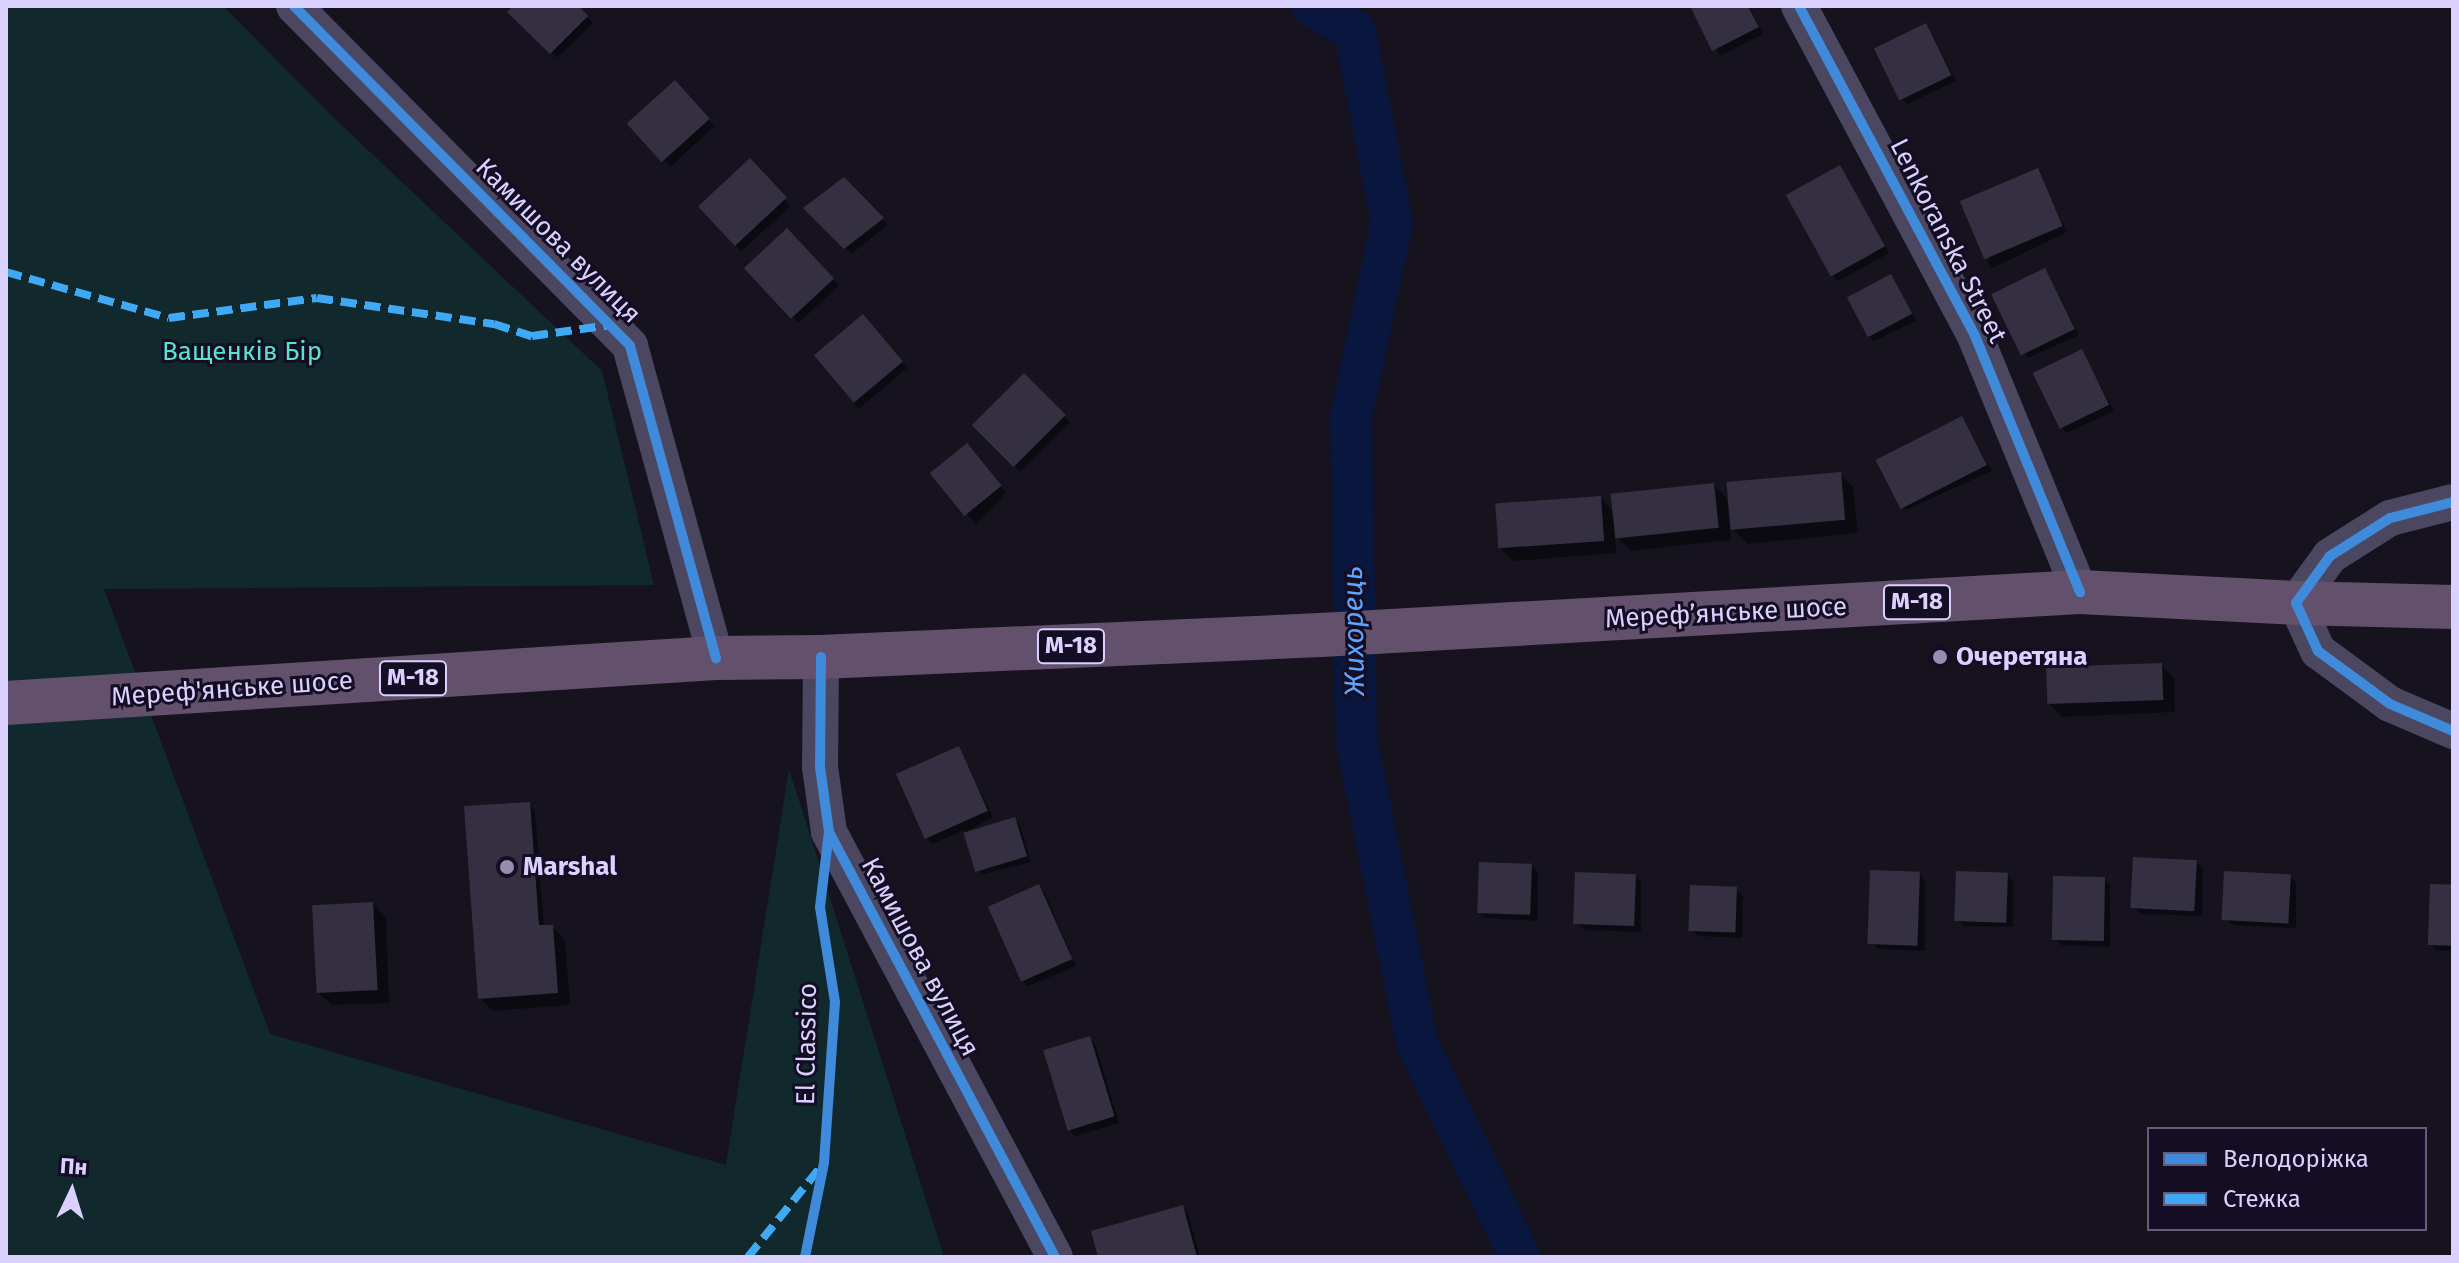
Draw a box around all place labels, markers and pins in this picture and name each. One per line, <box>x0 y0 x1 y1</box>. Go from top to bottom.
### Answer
place label: Очеретяна <box>1956 641 2088 673</box>
marker: Очеретяна <box>1931 648 1949 666</box>
place label: Marshal <box>523 851 617 883</box>
marker: Marshal <box>498 858 516 876</box>

